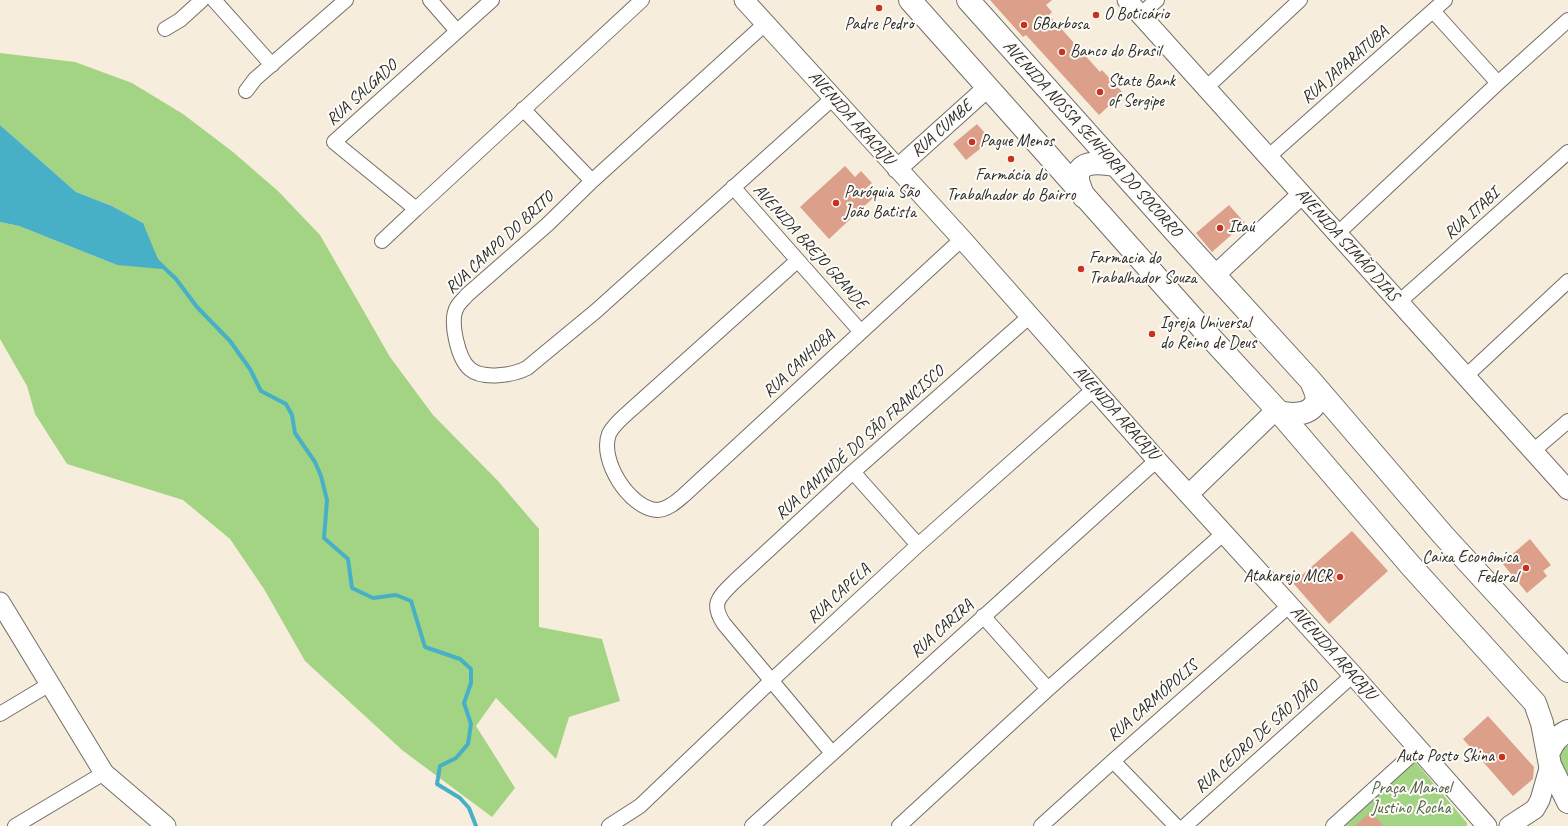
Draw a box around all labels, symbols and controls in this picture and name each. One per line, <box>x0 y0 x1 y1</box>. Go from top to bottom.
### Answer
marker: Padre Pedro <box>874 3 884 13</box>
place label: O Boticário <box>1104 5 1169 25</box>
marker: O Boticário <box>1091 10 1101 20</box>
place label: Padre Pedro <box>845 15 913 35</box>
place label: GBarbosa <box>1032 15 1089 35</box>
marker: GBarbosa <box>1019 20 1029 30</box>
street label: RUA JAPARATUBA <box>1297 22 1393 108</box>
street label: AVENIDA NOSSA SENHORA DO SOCORRO <box>998 37 1186 241</box>
place label: Banco do Brasil <box>1070 42 1161 62</box>
marker: Banco do Brasil <box>1057 47 1067 57</box>
street label: RUA SALGADO <box>322 56 402 130</box>
street label: AVENIDA ARACAJU <box>804 67 898 169</box>
place label: State Bank of Sergipe <box>1108 72 1175 112</box>
marker: State Bank of Sergipe <box>1095 87 1105 97</box>
street label: RUA CUMBE <box>907 96 977 162</box>
place label: Pague Menos <box>980 132 1054 152</box>
marker: Pague Menos <box>967 137 977 147</box>
marker: Farmácia do Trabalhador do Bairro <box>1006 154 1016 164</box>
place label: Farmácia do Trabalhador do Bairro <box>946 166 1076 206</box>
street label: AVENIDA BREJO GRANDE <box>749 180 871 314</box>
place label: Paróquia São João Batista <box>844 183 919 223</box>
street label: AVENIDA SIMÃO DIAS <box>1291 184 1403 306</box>
street label: RUA ITABI <box>1440 184 1504 244</box>
street label: RUA CAMPO DO BRITO <box>442 188 558 298</box>
marker: Paróquia São João Batista <box>831 198 841 208</box>
place label: Itaú <box>1228 218 1254 238</box>
marker: Itaú <box>1215 223 1225 233</box>
place label: Farmacia do Trabalhador Souza <box>1089 249 1196 289</box>
marker: Farmacia do Trabalhador Souza <box>1076 264 1086 274</box>
place label: Igreja Universal do Reino de Deus <box>1160 314 1256 354</box>
street label: RUA CANHOBA <box>759 326 839 402</box>
marker: Igreja Universal do Reino de Deus <box>1147 329 1157 339</box>
street label: RUA CANINDÉ DO SÃO FRANCISCO <box>771 362 949 524</box>
street label: AVENIDA ARACAJU <box>1069 362 1163 464</box>
place label: Caixa Econômica Federal <box>1422 548 1518 588</box>
street label: RUA CAPELA <box>803 560 875 628</box>
marker: Caixa Econômica Federal <box>1521 563 1531 573</box>
place label: Atakarejo MCR <box>1243 567 1332 587</box>
marker: Atakarejo MCR <box>1335 572 1345 582</box>
street label: RUA CARIRA <box>906 595 978 663</box>
street label: AVENIDA ARACAJU <box>1286 602 1380 704</box>
street label: RUA CARMÓPOLIS <box>1103 656 1203 746</box>
street label: RUA CEDRO DE SÃO JOÃO <box>1191 676 1323 798</box>
place label: Auto Posto Skina <box>1396 747 1494 767</box>
marker: Auto Posto Skina <box>1497 752 1507 762</box>
park label: Praça Manoel Justino Rocha <box>1371 779 1451 819</box>

